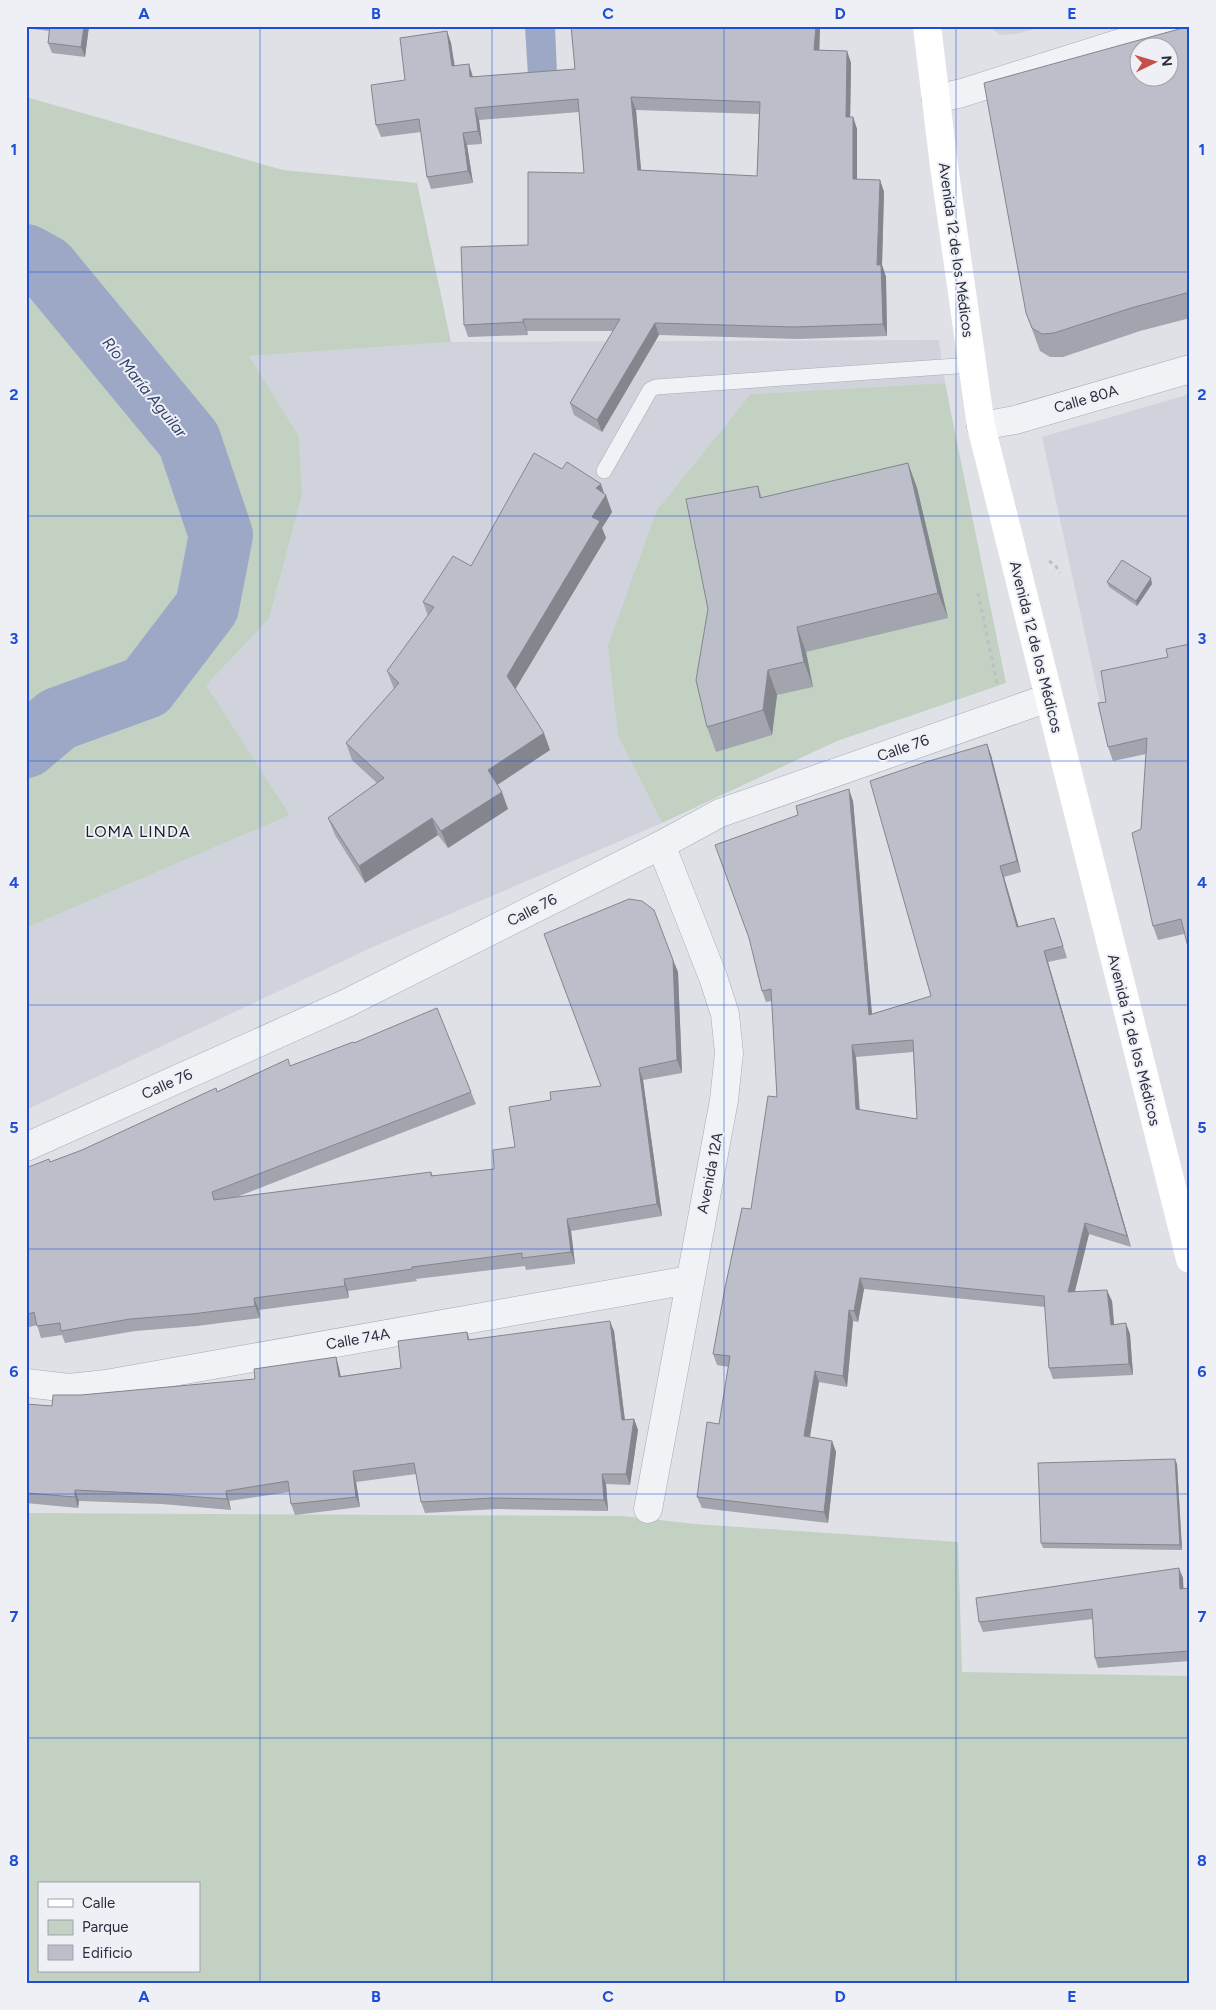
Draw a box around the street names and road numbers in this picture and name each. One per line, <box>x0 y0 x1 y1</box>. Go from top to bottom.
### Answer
street label: Avenida 12 de los Médicos <box>935 161 977 339</box>
street label: Calle 80A <box>1052 381 1120 417</box>
street label: Avenida 12 de los Médicos <box>1006 559 1066 735</box>
street label: Calle 76 <box>875 731 932 765</box>
street label: Calle 76 <box>504 890 560 930</box>
street label: Avenida 12 de los Médicos <box>1104 952 1164 1128</box>
street label: Calle 76 <box>139 1065 196 1103</box>
street label: Avenida 12A <box>693 1131 727 1215</box>
street label: Calle 74A <box>325 1325 391 1353</box>

